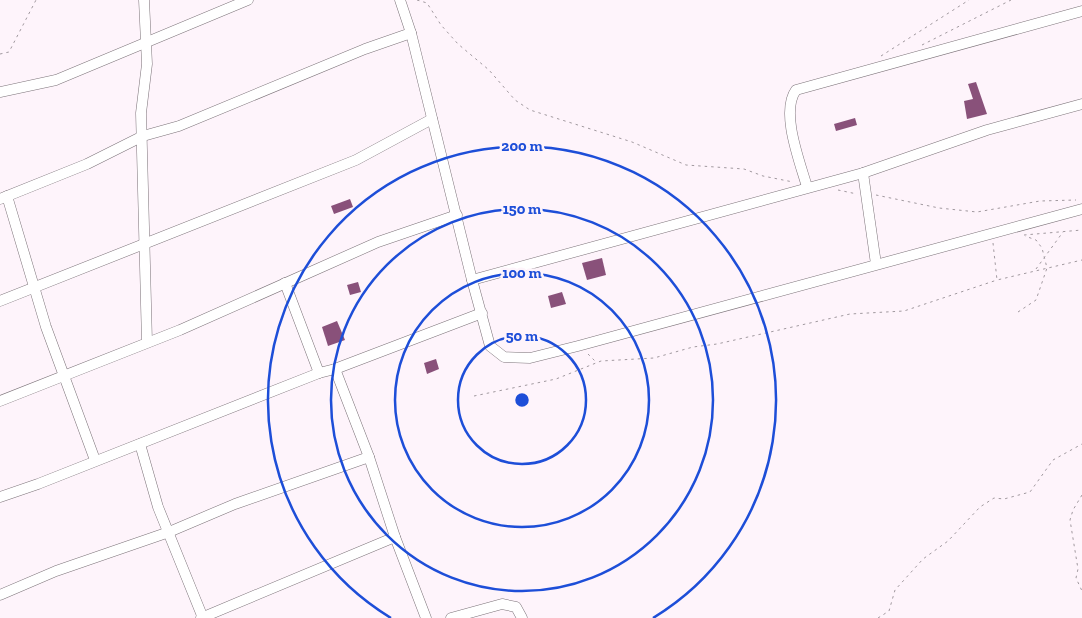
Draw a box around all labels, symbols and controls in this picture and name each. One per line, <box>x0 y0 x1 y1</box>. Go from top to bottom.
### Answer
text: 200 m <box>501 137 543 155</box>
text: 150 m <box>503 200 541 218</box>
text: 100 m <box>502 264 542 282</box>
text: 50 m <box>506 327 538 345</box>
centre of rings <box>513 391 531 409</box>

